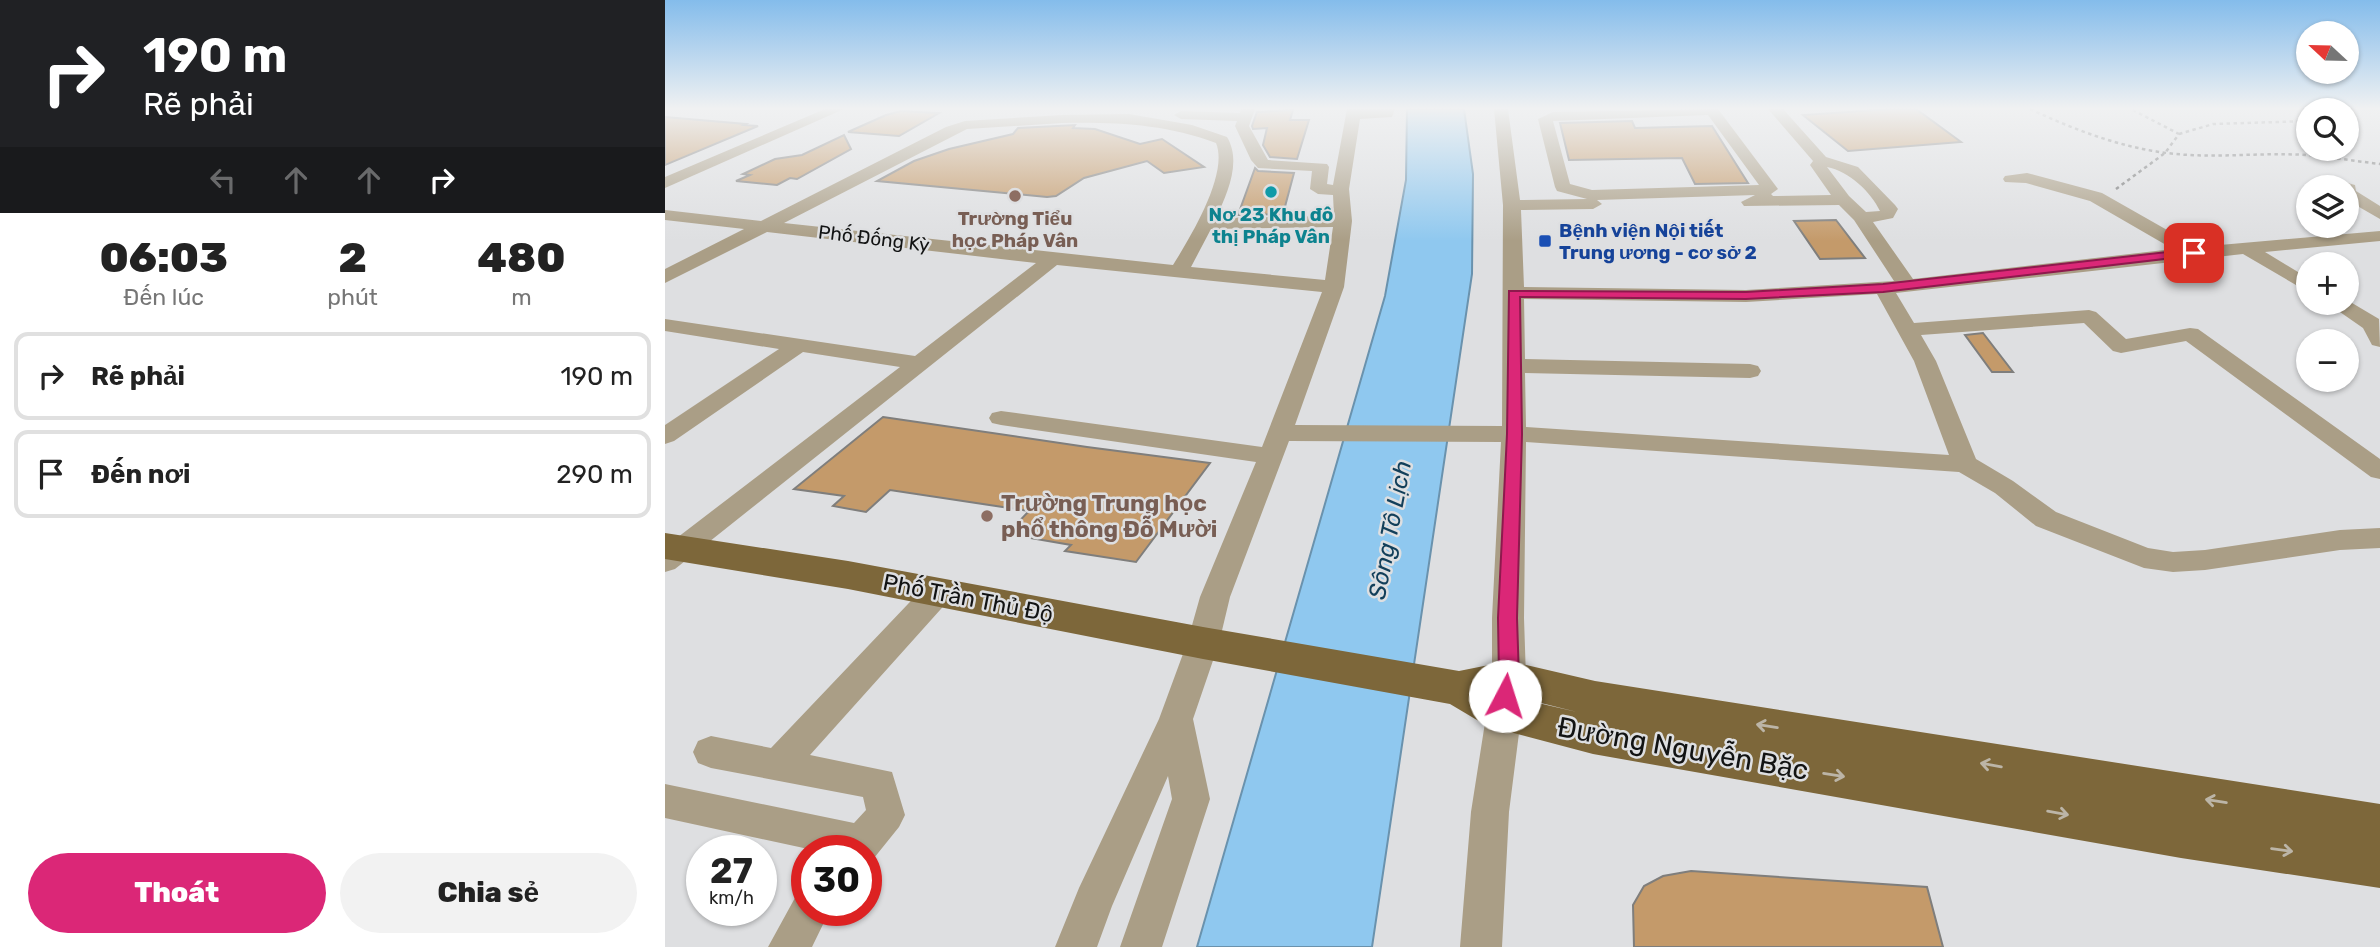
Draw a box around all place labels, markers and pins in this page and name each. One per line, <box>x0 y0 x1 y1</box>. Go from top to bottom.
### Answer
marker: Nơ 23 Khu đô thị Pháp Vân <box>1263 184 1279 200</box>
marker: Trường Tiểu học Pháp Vân <box>1007 188 1023 204</box>
place label: Nơ 23 Khu đô thị Pháp Vân <box>1209 203 1333 248</box>
place label: Trường Tiểu học Pháp Vân <box>952 207 1078 252</box>
place label: Bệnh viện Nội tiết Trung ương - cơ sở 2 <box>1559 219 1757 264</box>
pin <box>2164 223 2224 283</box>
marker: Bệnh viện Nội tiết Trung ương - cơ sở 2 <box>1537 233 1553 249</box>
place label: Trường Trung học phổ thông Đỗ Mười <box>1001 489 1217 543</box>
marker: Trường Trung học phổ thông Đỗ Mười <box>979 508 995 524</box>

